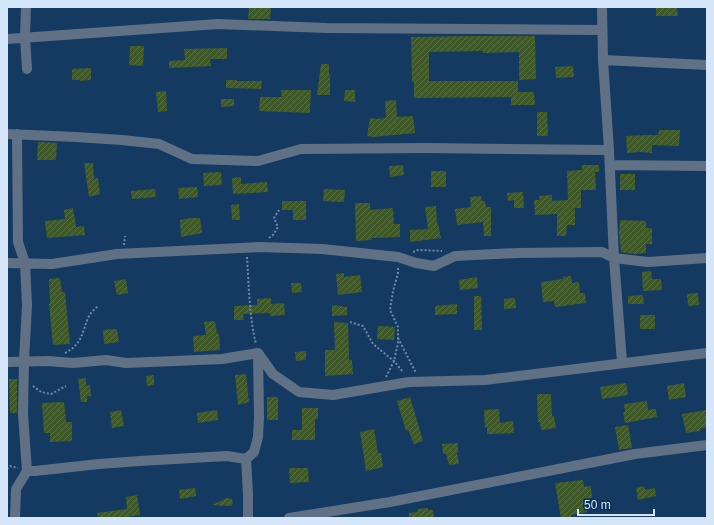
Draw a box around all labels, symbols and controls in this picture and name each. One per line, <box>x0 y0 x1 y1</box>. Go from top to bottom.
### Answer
scale bar <box>578 491 654 517</box>
text: 50 m <box>584 498 611 512</box>

